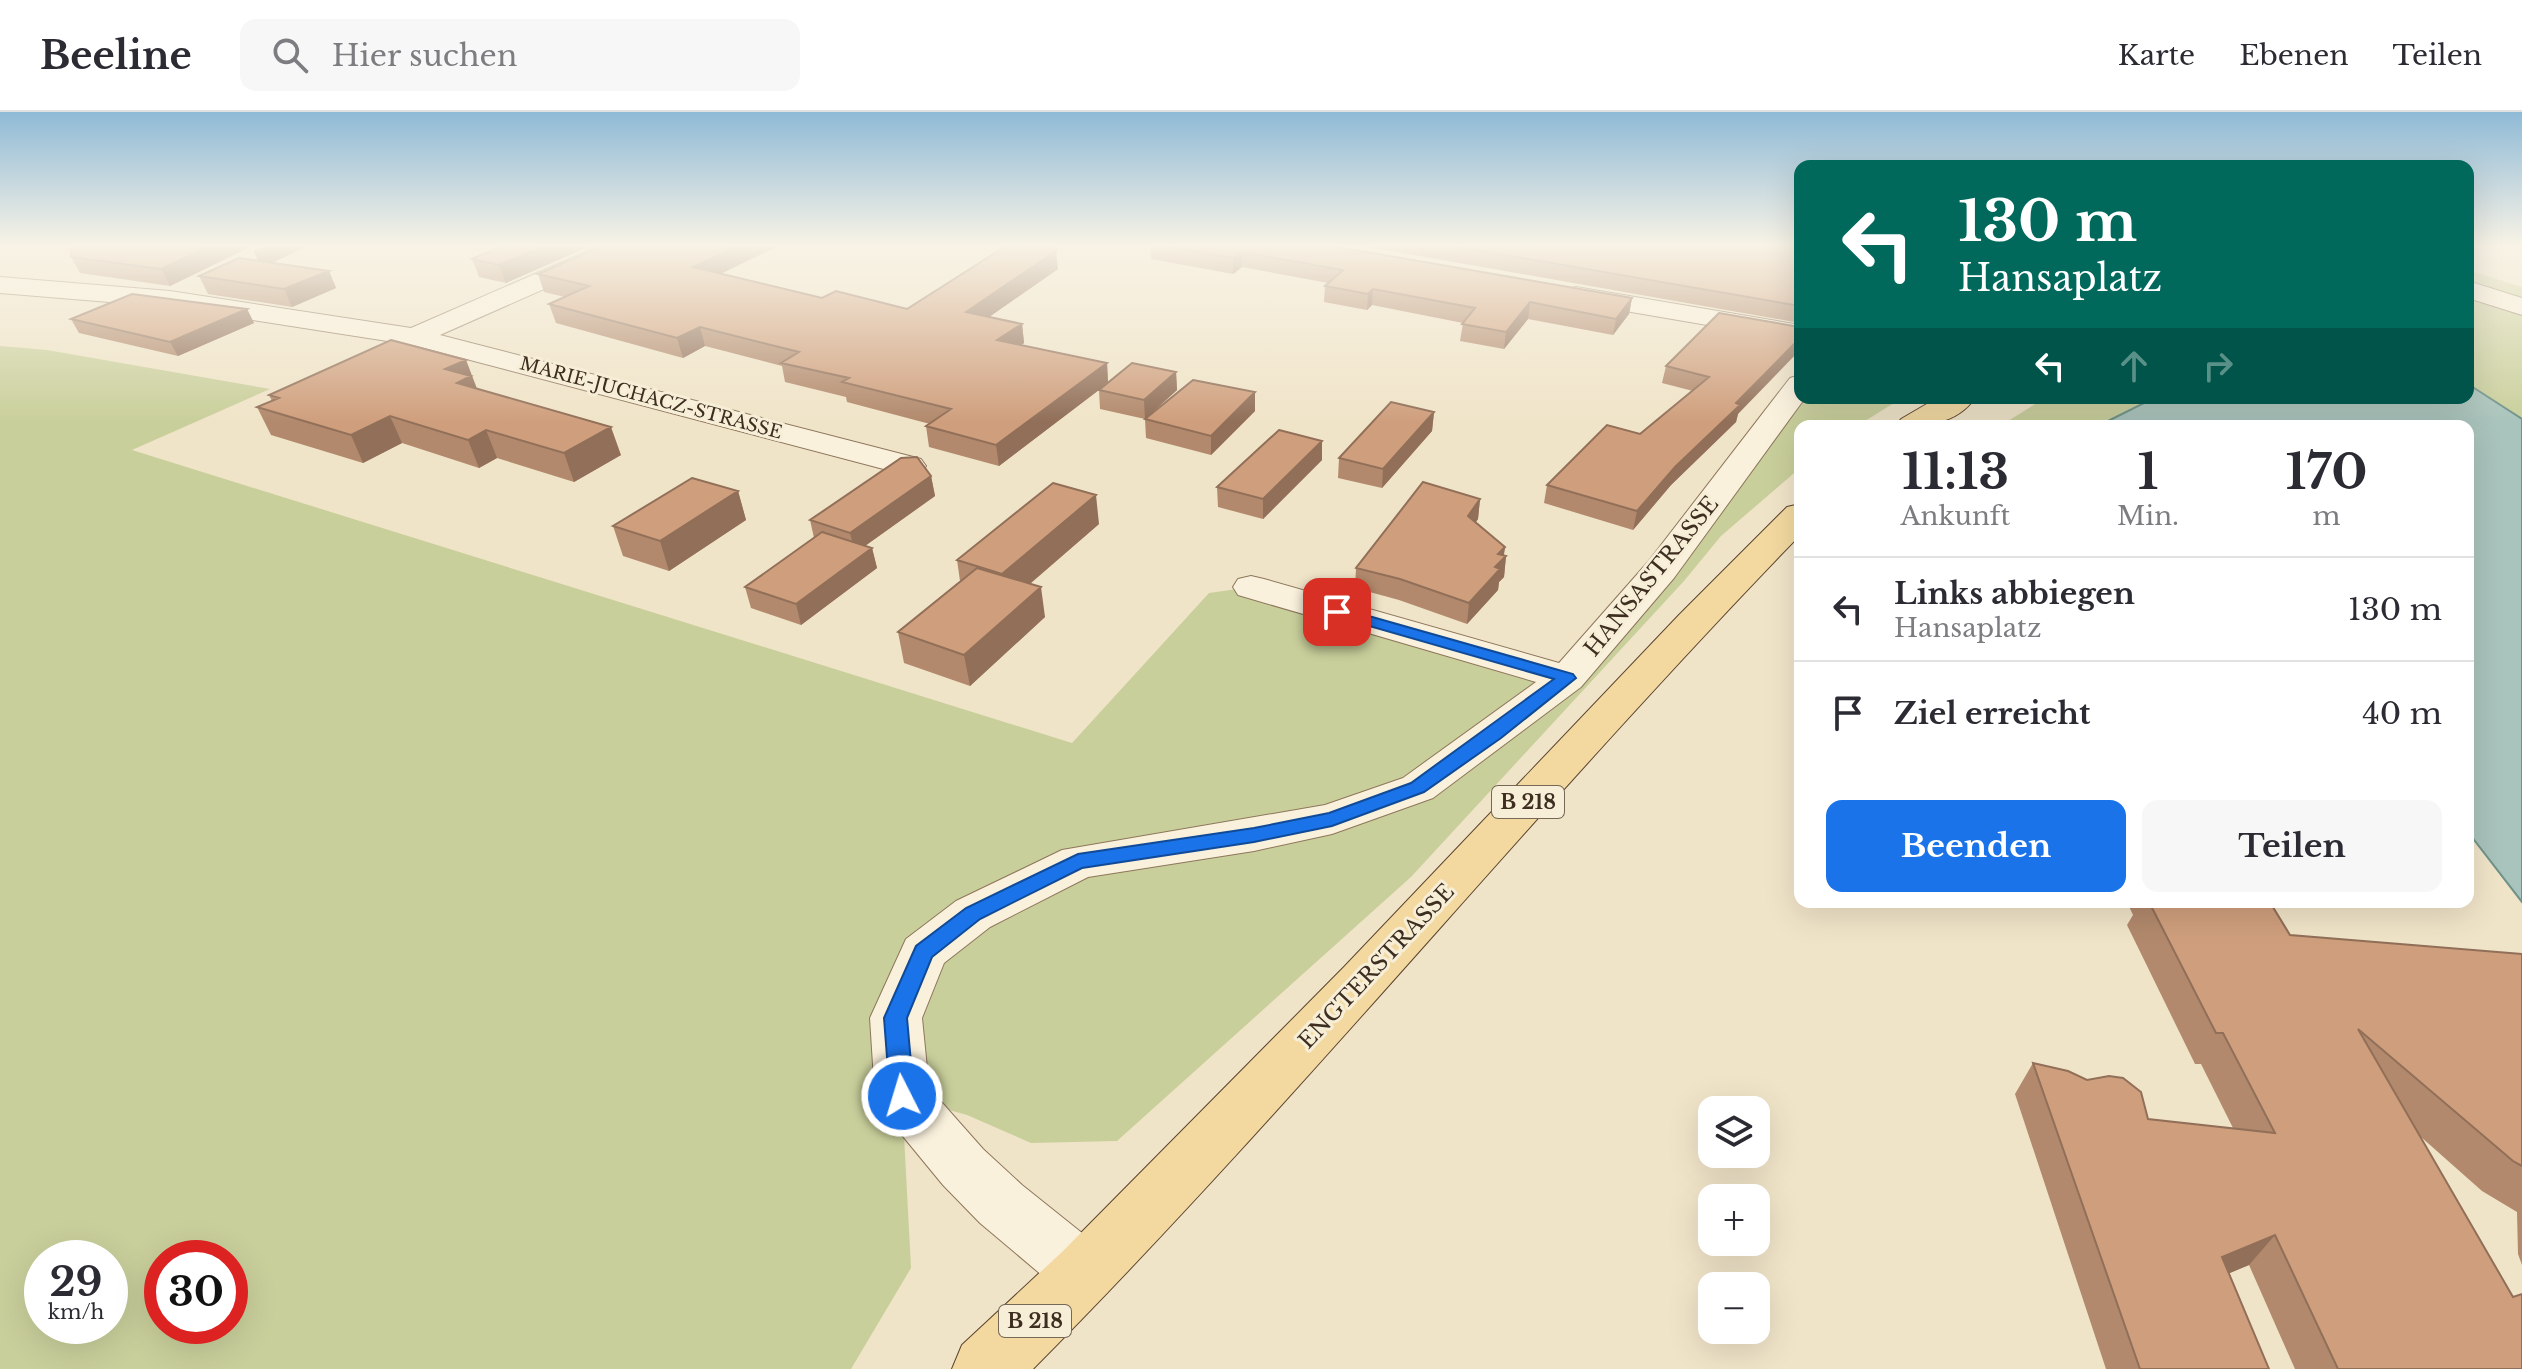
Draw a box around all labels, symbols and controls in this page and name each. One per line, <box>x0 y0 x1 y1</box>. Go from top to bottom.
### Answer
search box <box>240 19 800 91</box>
text: Beeline <box>40 32 192 79</box>
icon: search <box>268 33 312 77</box>
text: Hier suchen <box>332 37 517 74</box>
text: Karte <box>2118 38 2195 73</box>
text: Ebenen <box>2239 38 2348 73</box>
text: Teilen <box>2392 38 2482 73</box>
text: 130 m <box>1958 187 2137 256</box>
icon: left <box>1826 192 1930 296</box>
text: Hansaplatz <box>1958 256 2162 301</box>
icon: left <box>2028 344 2072 388</box>
icon: ahead <box>2112 344 2156 388</box>
icon: right <box>2196 344 2240 388</box>
street label: MARIE-JUCHACZ-STRASSE <box>517 352 785 444</box>
text: 11:13 <box>1902 442 2009 502</box>
text: 1 <box>2137 442 2158 502</box>
text: 170 <box>2286 442 2367 502</box>
street label: HANSASTRASSE <box>1579 491 1724 662</box>
text: Ankunft <box>1901 500 2010 532</box>
text: Min. <box>2117 500 2179 532</box>
text: m <box>2313 500 2340 532</box>
text: Links abbiegen <box>1894 575 2135 612</box>
pin <box>1303 578 1371 646</box>
icon: left <box>1826 587 1870 631</box>
icon: arrive <box>1315 590 1359 634</box>
text: 130 m <box>2348 591 2442 628</box>
text: Hansaplatz <box>1894 612 2041 644</box>
icon: arrive <box>1826 691 1870 735</box>
text: Ziel erreicht <box>1894 695 2090 732</box>
text: 40 m <box>2362 695 2442 732</box>
road number: B 218 <box>1492 786 1564 818</box>
button: Beenden <box>1826 800 2126 892</box>
button: Teilen <box>2142 800 2442 892</box>
street label: ENGTERSTRASSE <box>1293 878 1460 1054</box>
position arrow <box>860 1054 944 1138</box>
map controls <box>1698 1096 1770 1344</box>
button: layers <box>1698 1096 1770 1168</box>
button: + <box>1698 1184 1770 1256</box>
speed limit sign: 30 <box>144 1240 248 1344</box>
text: 29 <box>50 1257 103 1307</box>
button: − <box>1698 1272 1770 1344</box>
text: km/h <box>48 1300 104 1324</box>
road number: B 218 <box>999 1305 1071 1337</box>

